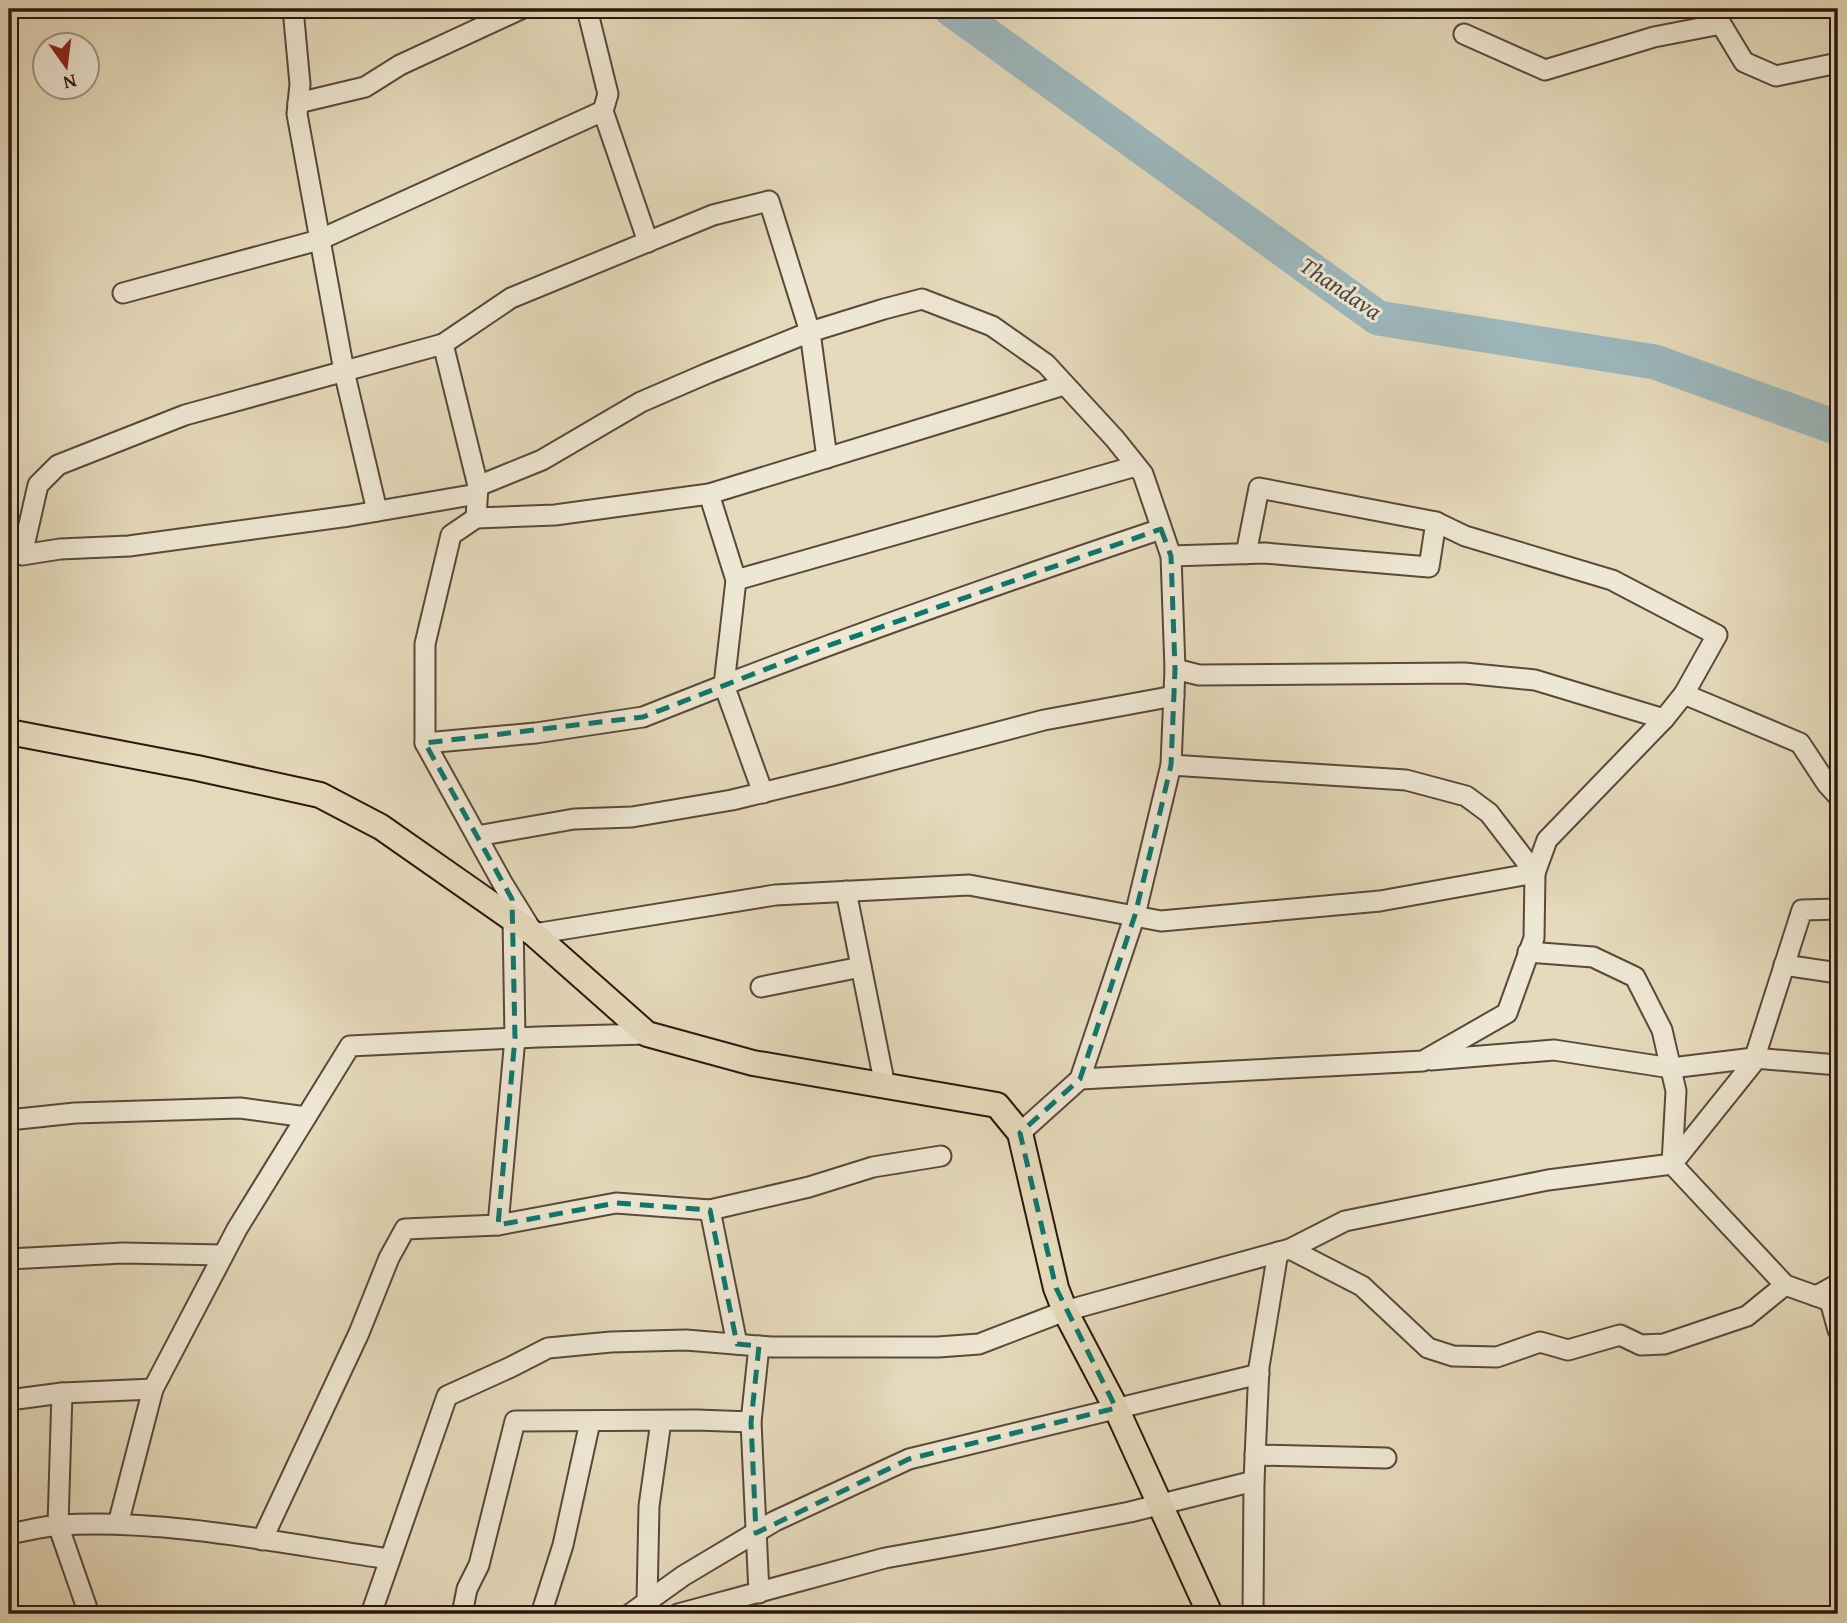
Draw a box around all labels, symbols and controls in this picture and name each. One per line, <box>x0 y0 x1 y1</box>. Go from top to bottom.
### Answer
north arrow <box>32 32 102 102</box>
text: N <box>60 67 80 98</box>
water label: Thandava <box>1293 248 1389 328</box>

